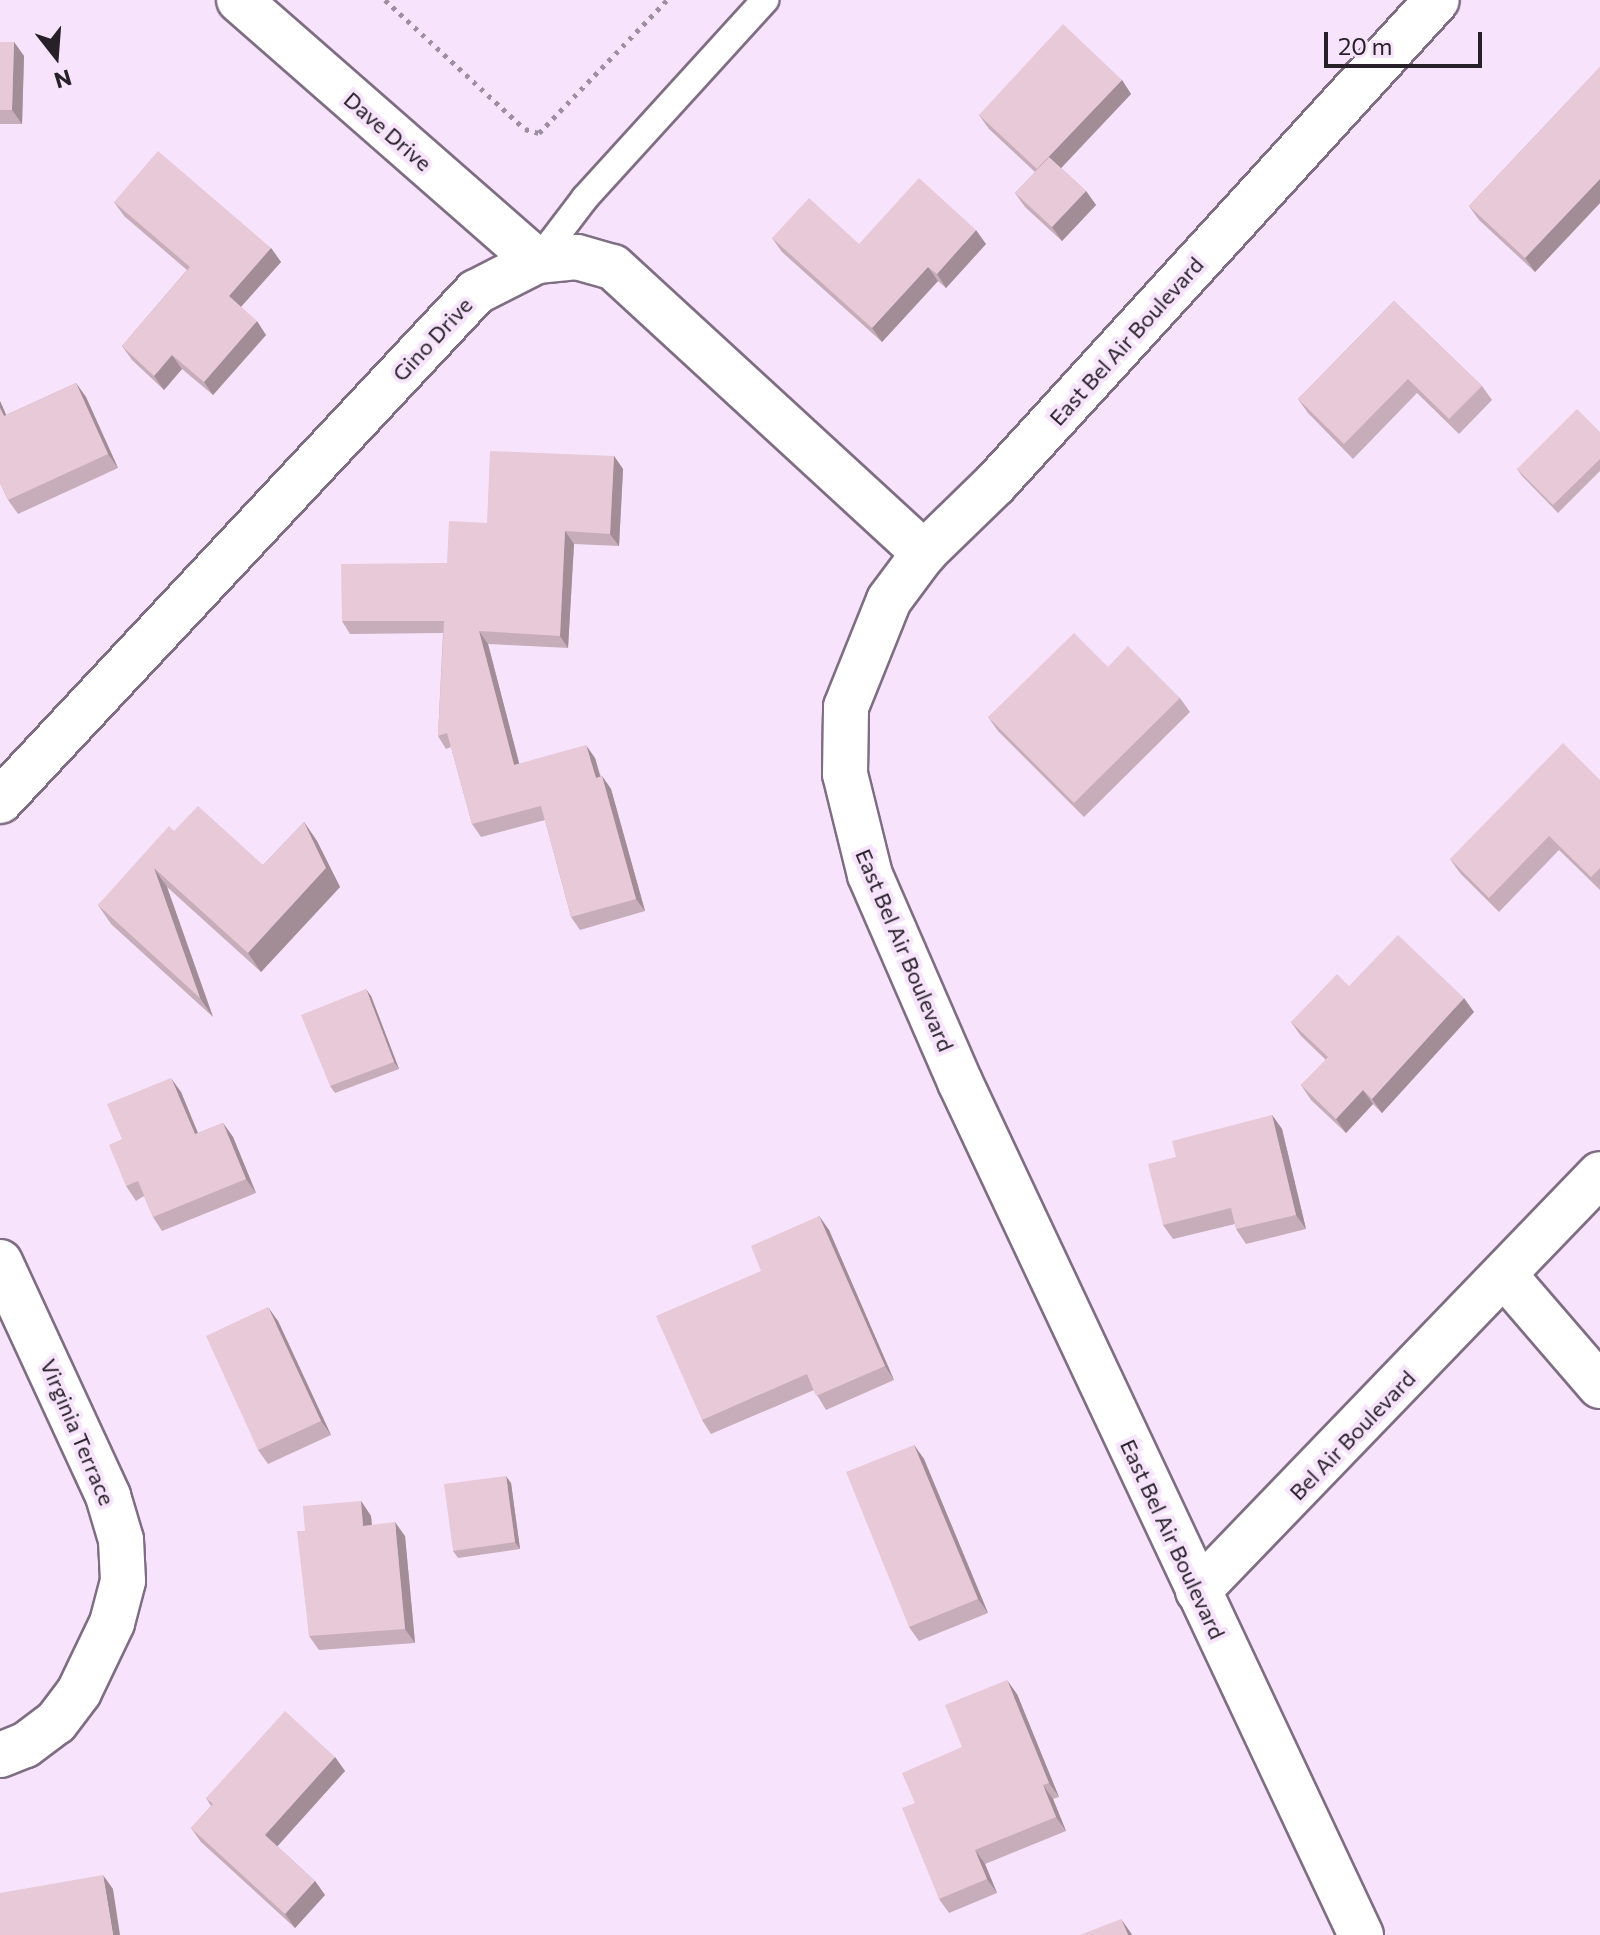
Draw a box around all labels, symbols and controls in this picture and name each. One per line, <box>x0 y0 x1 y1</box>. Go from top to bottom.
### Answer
north arrow <box>16 16 96 96</box>
scale bar <box>1328 16 1486 66</box>
text: 20 m <box>1338 31 1392 60</box>
text: N <box>51 64 75 95</box>
street label: Dave Drive <box>339 86 437 176</box>
street label: East Bel Air Boulevard <box>1043 251 1209 431</box>
street label: Gino Drive <box>387 292 477 386</box>
street label: East Bel Air Boulevard <box>850 845 960 1055</box>
street label: Virginia Terrace <box>35 1355 121 1509</box>
street label: Bel Air Boulevard <box>1284 1365 1420 1505</box>
street label: East Bel Air Boulevard <box>1115 1435 1231 1643</box>

